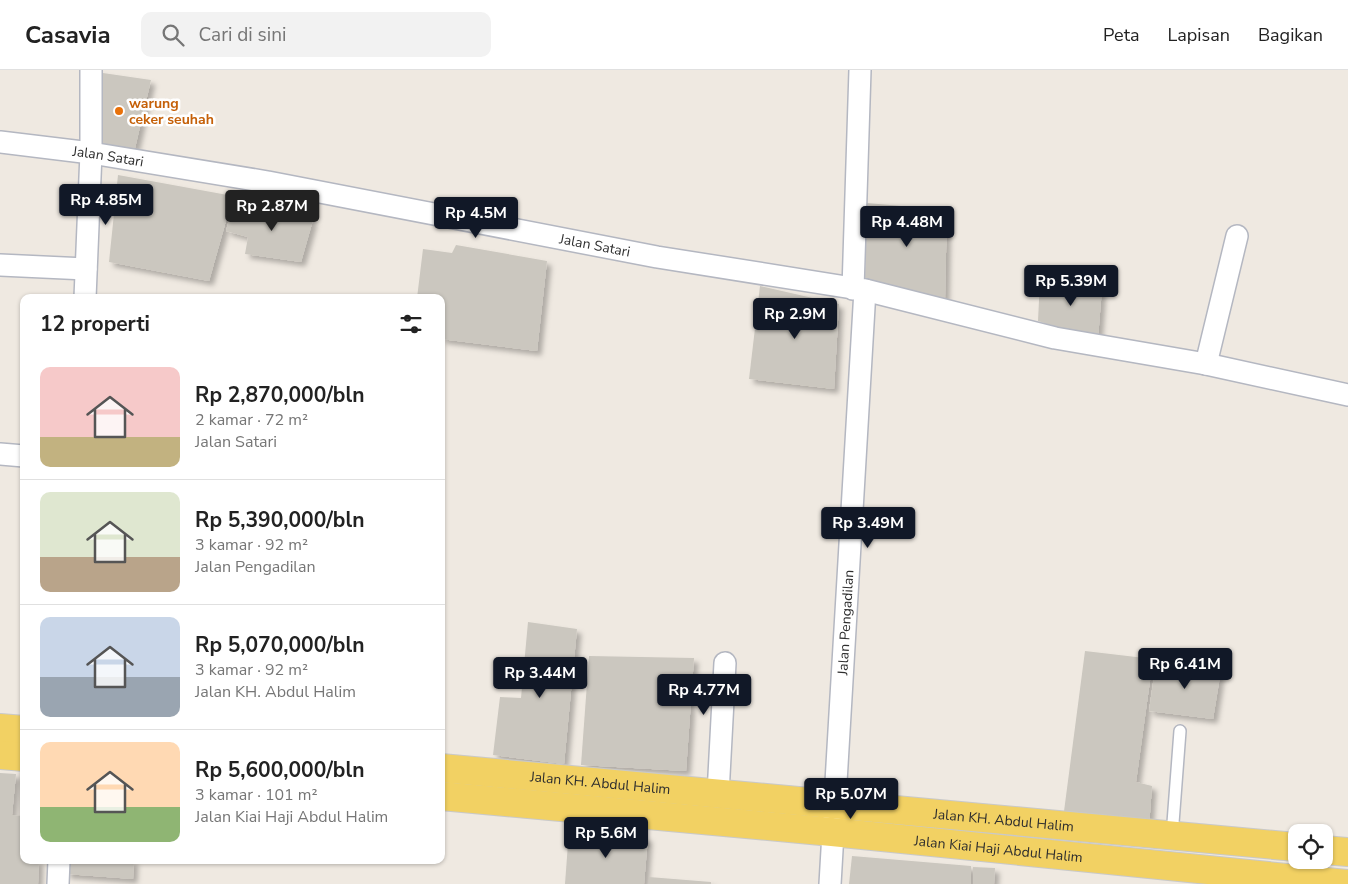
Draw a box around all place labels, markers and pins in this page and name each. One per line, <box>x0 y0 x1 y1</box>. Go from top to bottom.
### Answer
place label: warung ceker seuhah <box>129 94 214 129</box>
marker: warung ceker seuhah <box>113 105 125 117</box>
pin: Rp 4.85M <box>54 184 158 226</box>
pin: Rp 2.87M <box>220 190 324 232</box>
pin: Rp 4.5M <box>430 196 522 239</box>
pin: Rp 4.48M <box>855 206 959 248</box>
pin: Rp 5.39M <box>1019 264 1123 307</box>
pin: Rp 2.9M <box>749 298 841 340</box>
pin: Rp 3.49M <box>816 506 920 549</box>
pin: Rp 6.41M <box>1133 648 1237 690</box>
pin: Rp 3.44M <box>488 656 592 699</box>
pin: Rp 4.77M <box>652 674 756 716</box>
pin: Rp 5.07M <box>799 778 903 820</box>
pin: Rp 5.6M <box>560 816 652 859</box>

